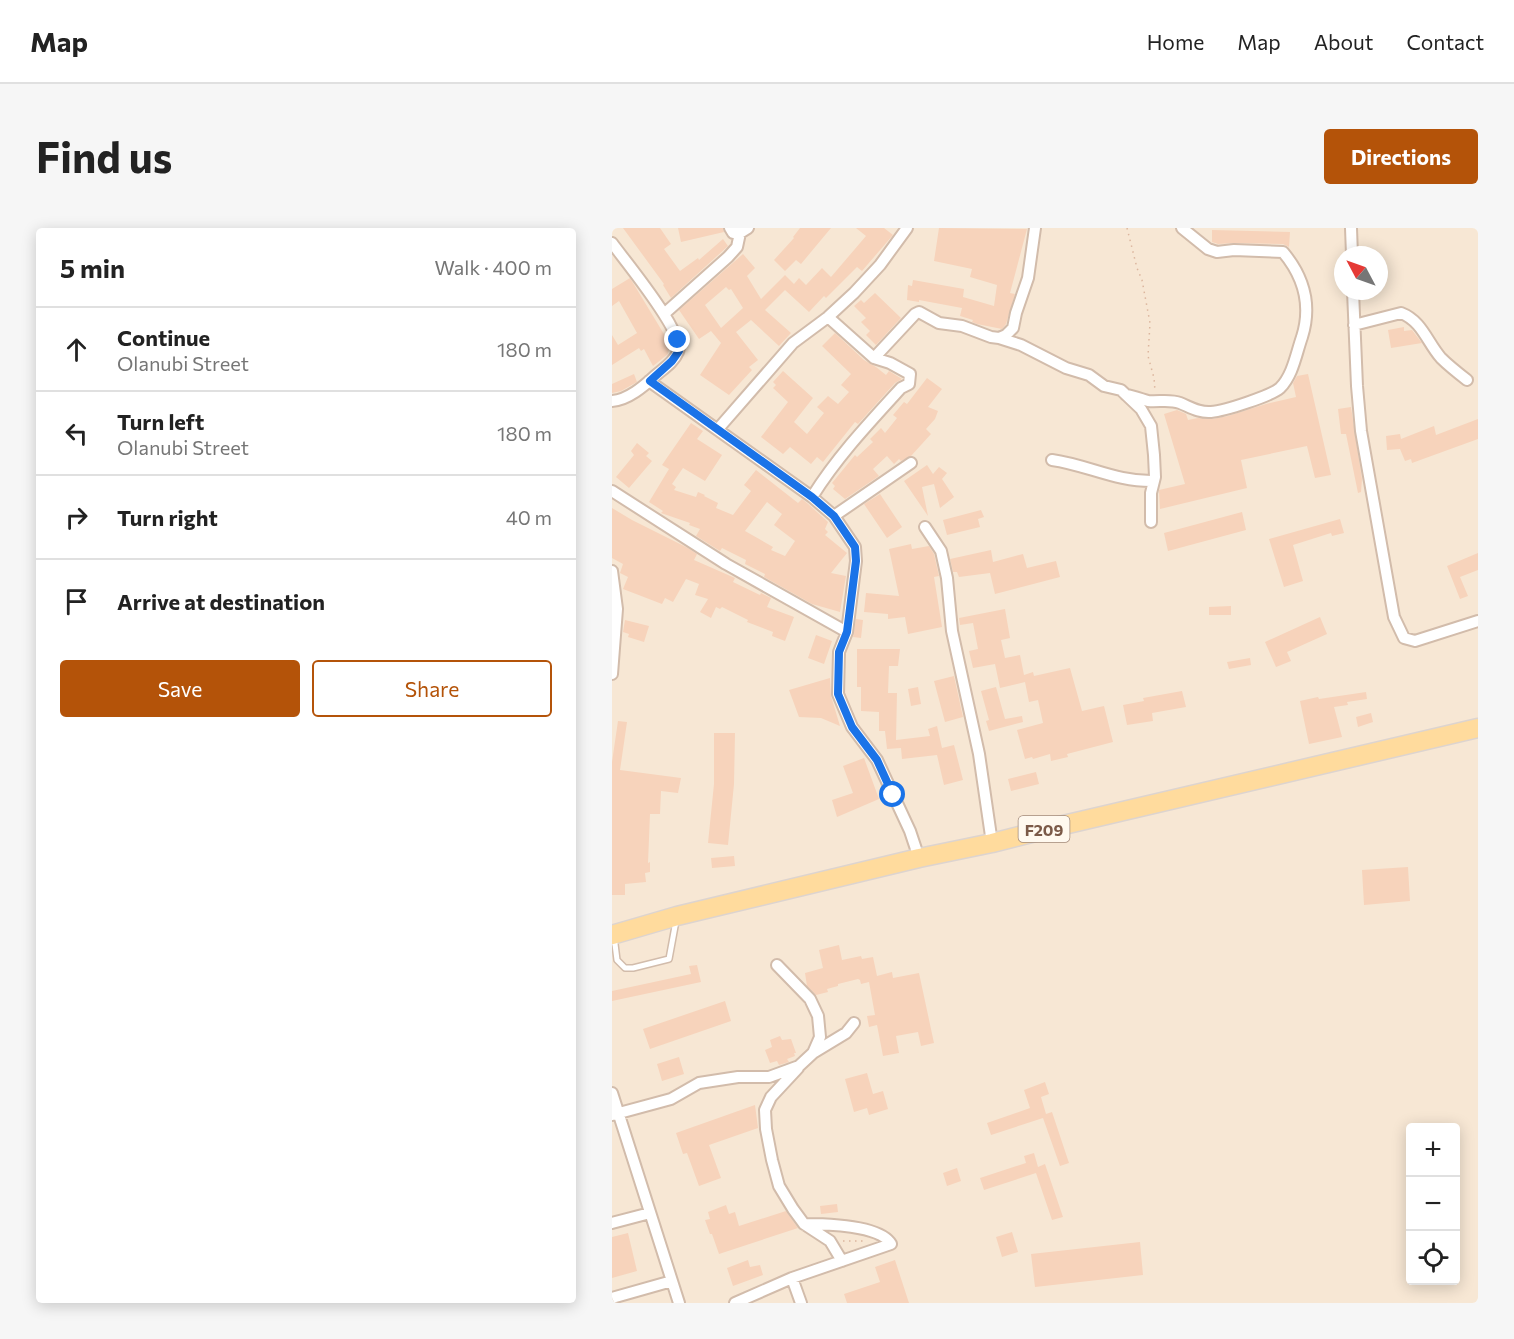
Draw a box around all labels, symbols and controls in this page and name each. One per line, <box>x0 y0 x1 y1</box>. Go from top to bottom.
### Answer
text: Map <box>30 24 88 58</box>
text: Home <box>1147 29 1204 54</box>
text: Map <box>1237 29 1281 54</box>
text: About <box>1314 29 1373 54</box>
text: Contact <box>1406 29 1484 54</box>
button: Directions <box>1324 129 1478 184</box>
text: Find us <box>36 130 172 182</box>
north arrow <box>1334 246 1388 300</box>
text: 5 min <box>60 252 125 283</box>
text: Walk · 400 m <box>435 255 552 279</box>
text: Continue <box>117 324 210 351</box>
route end <box>664 326 690 352</box>
icon: ahead <box>60 333 93 366</box>
text: 180 m <box>497 337 552 361</box>
text: Olanubi Street <box>117 351 249 375</box>
text: Turn left <box>117 408 204 435</box>
icon: left <box>60 417 93 450</box>
text: 180 m <box>497 421 552 445</box>
text: Olanubi Street <box>117 435 249 459</box>
icon: right <box>60 501 93 534</box>
text: Turn right <box>117 504 218 531</box>
text: 40 m <box>506 505 552 529</box>
icon: arrive <box>60 585 93 618</box>
text: Arrive at destination <box>117 588 325 615</box>
button: Save <box>60 660 300 717</box>
button: Share <box>312 660 552 717</box>
route start <box>879 781 905 807</box>
road number: F209 <box>1018 816 1070 842</box>
map controls <box>1406 1123 1460 1285</box>
button: + <box>1406 1123 1460 1177</box>
button: − <box>1406 1177 1460 1231</box>
button: locate <box>1406 1231 1460 1285</box>

